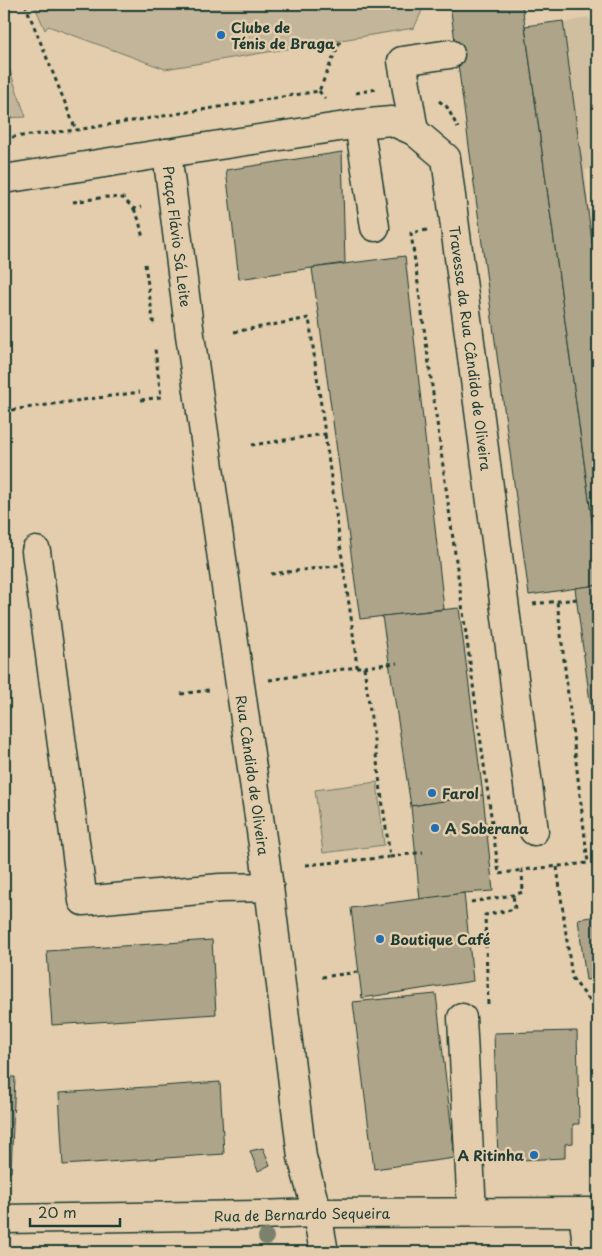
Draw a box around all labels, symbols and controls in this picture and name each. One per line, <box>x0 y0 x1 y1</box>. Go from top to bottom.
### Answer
place label: Clube de Ténis de Braga <box>231 17 335 54</box>
marker: Clube de Ténis de Braga <box>215 29 227 41</box>
street label: Praça Flávio Sá Leite <box>158 164 197 308</box>
street label: Travessa da Rua Cândido de Oliveira <box>444 224 497 472</box>
street label: Rua Cândido de Oliveira <box>231 694 275 857</box>
place label: Farol <box>442 783 479 804</box>
marker: Farol <box>426 787 438 799</box>
place label: A Soberana <box>445 818 529 839</box>
marker: A Soberana <box>429 822 441 834</box>
place label: Boutique Café <box>390 929 491 950</box>
marker: Boutique Café <box>374 933 386 945</box>
place label: A Ritinha <box>457 1145 525 1166</box>
marker: A Ritinha <box>528 1149 540 1161</box>
scale bar <box>30 1196 120 1228</box>
text: 20 m <box>38 1200 77 1223</box>
street label: Rua de Bernardo Sequeira <box>214 1202 390 1226</box>

